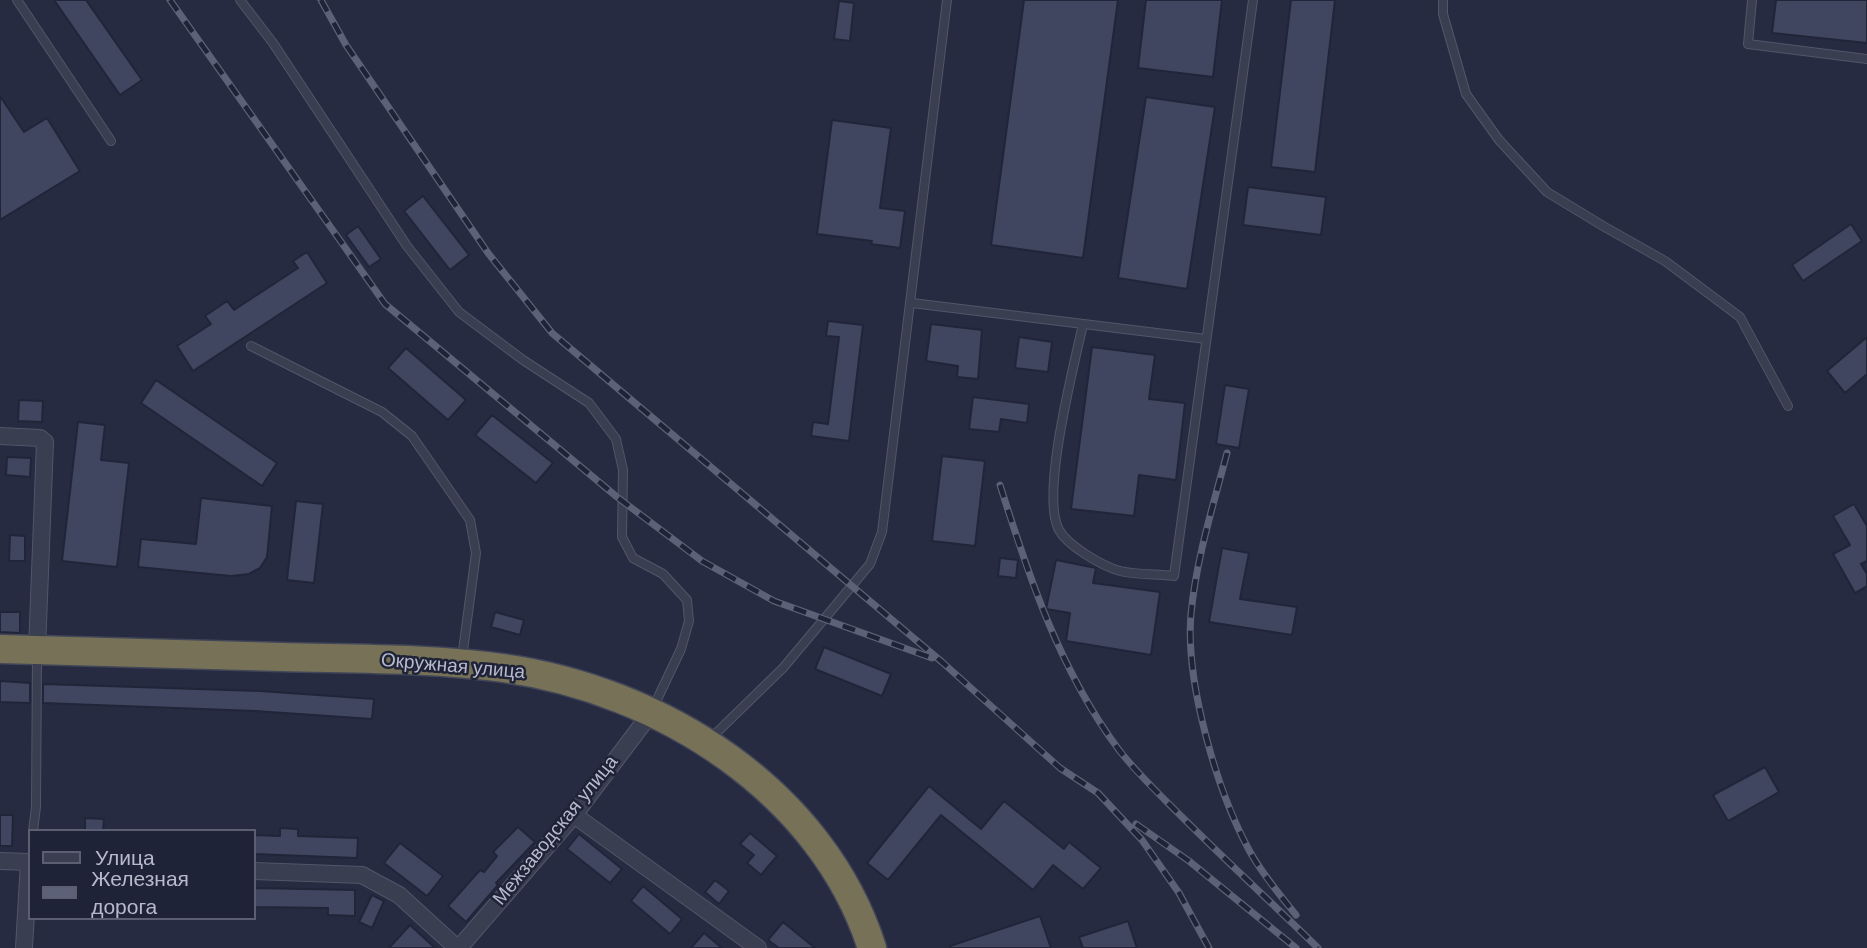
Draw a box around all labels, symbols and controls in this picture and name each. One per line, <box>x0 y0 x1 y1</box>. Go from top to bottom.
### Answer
street label: Окружная улица <box>380 649 526 685</box>
street label: Межзаводская улица <box>489 752 623 910</box>
legend <box>28 829 256 920</box>
text: Улица <box>95 844 155 872</box>
text: Железная дорога <box>91 865 189 921</box>

